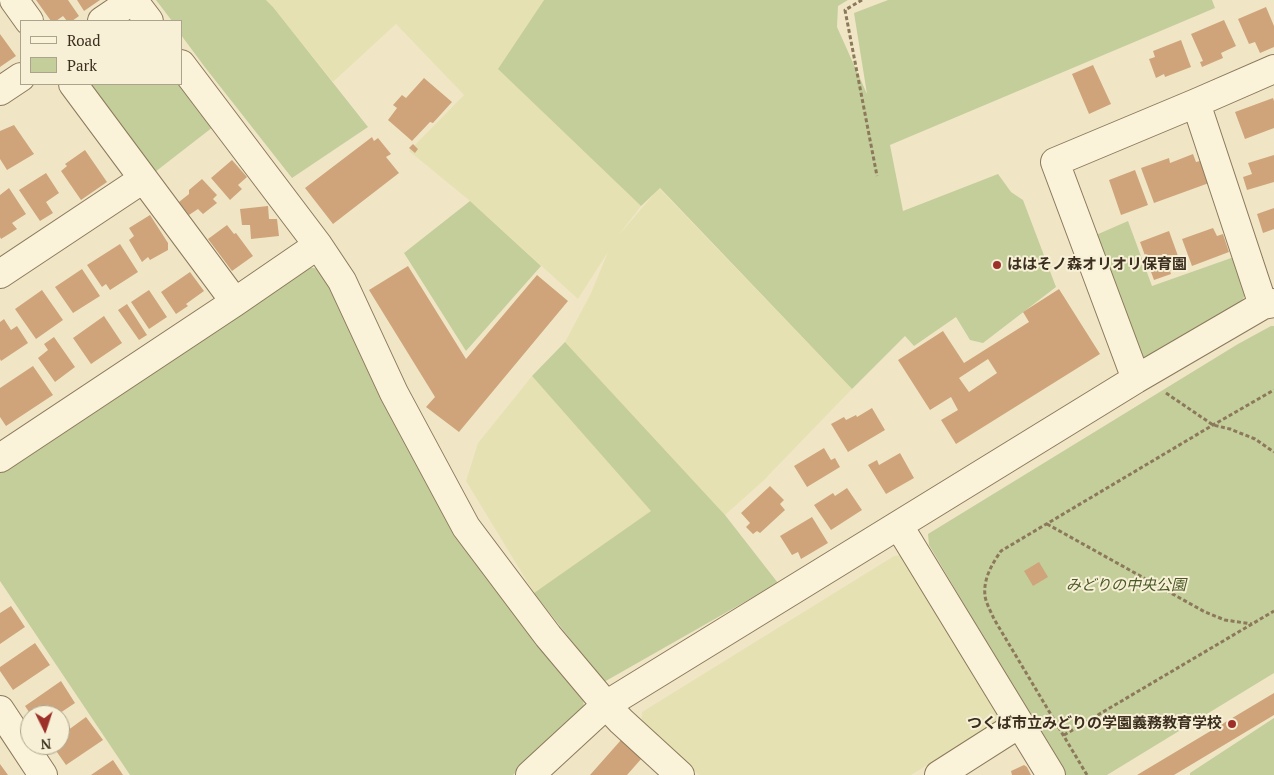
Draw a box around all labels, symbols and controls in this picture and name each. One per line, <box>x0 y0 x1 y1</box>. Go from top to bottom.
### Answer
legend <box>20 20 182 85</box>
text: Road <box>67 30 100 50</box>
text: Park <box>67 55 97 75</box>
place label: ははそノ森オリオリ保育園 <box>1007 256 1187 274</box>
marker: ははそノ森オリオリ保育園 <box>991 259 1003 271</box>
park label: みどりの中央公園 <box>1066 577 1186 595</box>
north arrow <box>20 705 70 755</box>
place label: つくば市立みどりの学園義務教育学校 <box>967 715 1222 733</box>
marker: つくば市立みどりの学園義務教育学校 <box>1226 718 1238 730</box>
text: N <box>40 735 52 754</box>

